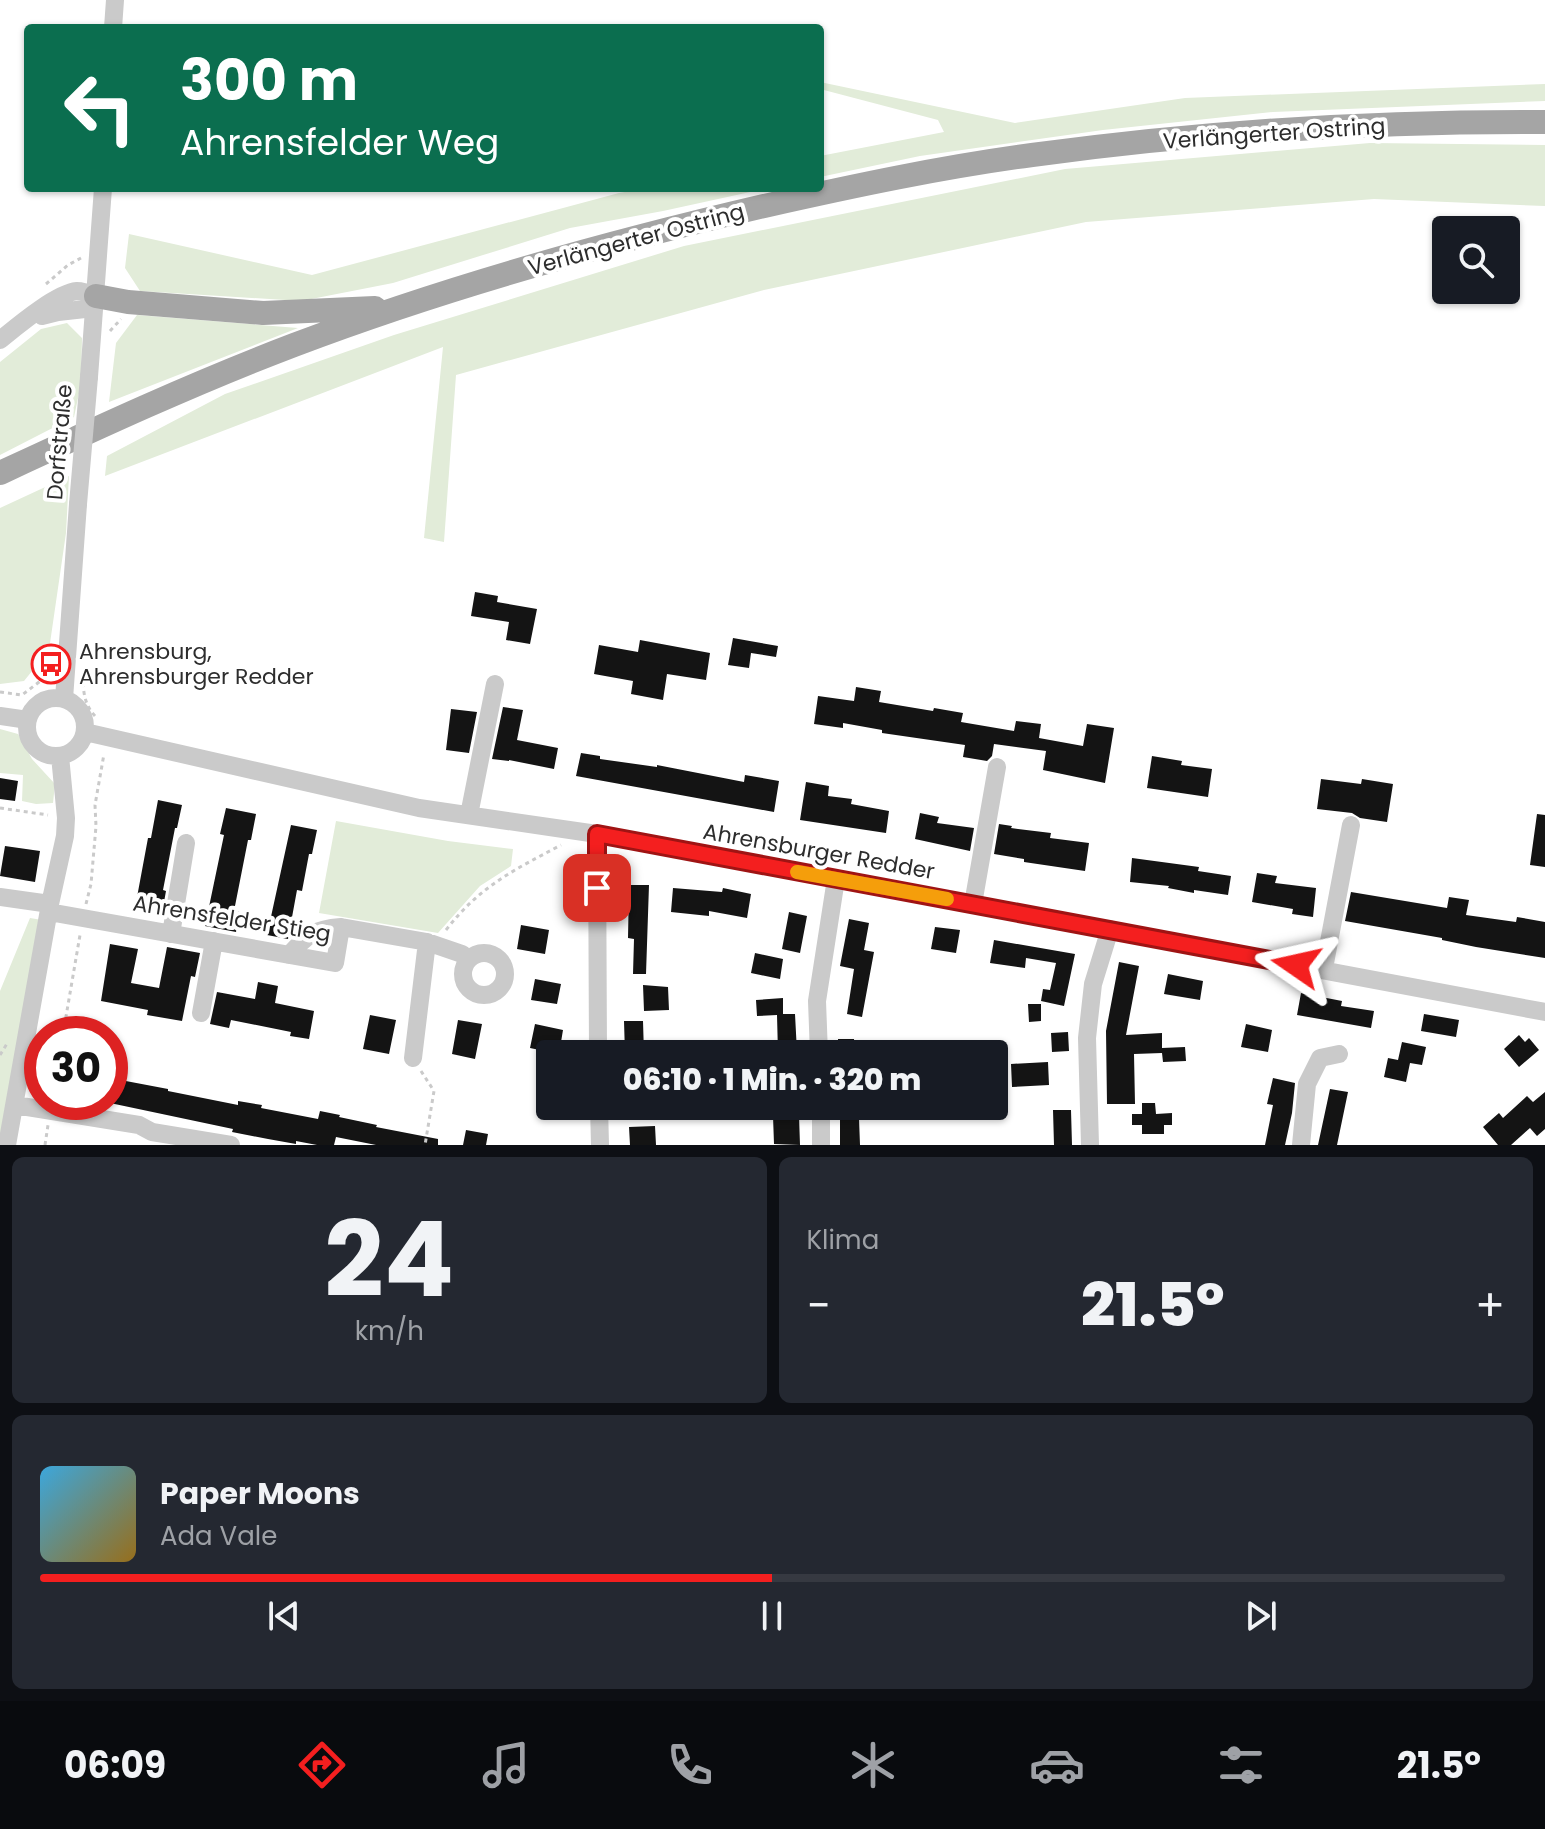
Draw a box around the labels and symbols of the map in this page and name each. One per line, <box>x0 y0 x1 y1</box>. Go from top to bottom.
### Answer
street label: Verlängerter Ostring <box>1162 110 1386 157</box>
street label: Verlängerter Ostring <box>524 196 748 283</box>
street label: Dorfstraße <box>39 383 80 501</box>
place label: Ahrensburg, Ahrensburger Redder <box>79 636 314 692</box>
bus stop icon: Ahrensburg, Ahrensburger Redder <box>30 643 72 685</box>
street label: Ahrensburger Redder <box>701 816 937 887</box>
pin <box>563 854 631 922</box>
street label: Ahrensfelder Stieg <box>131 888 333 949</box>
position arrow <box>1254 923 1338 1007</box>
speed limit sign: 30 <box>24 1016 128 1120</box>

